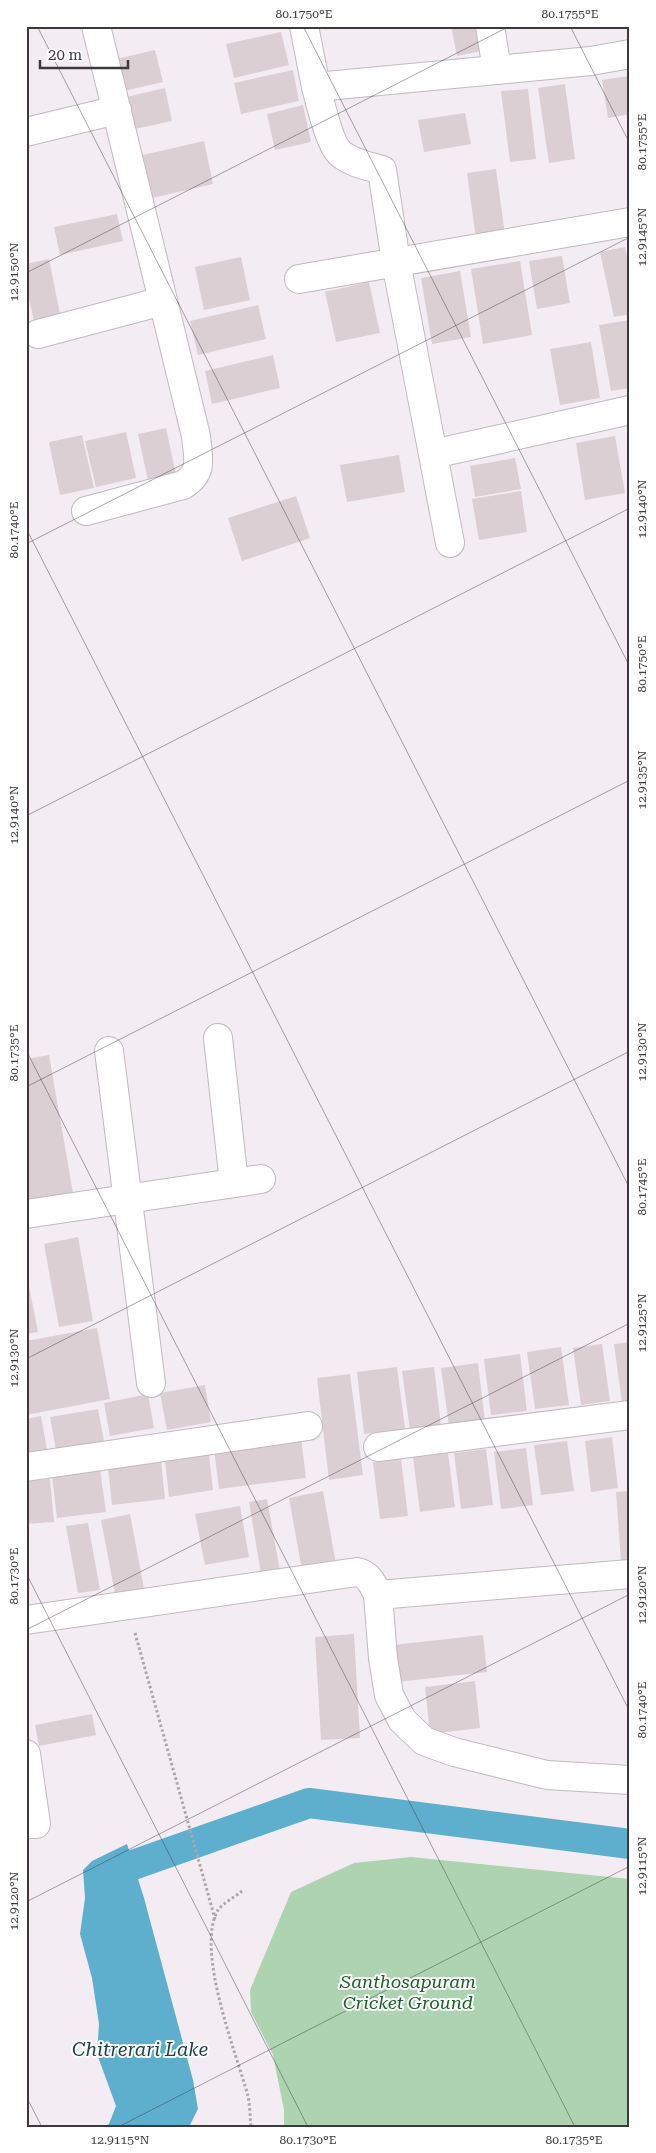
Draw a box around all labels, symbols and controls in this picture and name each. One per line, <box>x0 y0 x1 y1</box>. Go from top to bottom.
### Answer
text: 80.1750°E <box>276 7 332 21</box>
text: 80.1755°E <box>542 7 598 21</box>
scale bar <box>40 38 128 70</box>
text: 20 m <box>48 46 83 64</box>
text: 80.1755°E <box>635 114 649 170</box>
text: 12.9145°N <box>635 207 649 266</box>
text: 12.9150°N <box>7 242 21 301</box>
text: 12.9140°N <box>635 479 649 538</box>
text: 80.1740°E <box>7 502 21 558</box>
text: 80.1750°E <box>635 636 649 692</box>
text: 12.9135°N <box>635 750 649 809</box>
text: 12.9140°N <box>7 785 21 844</box>
text: 12.9130°N <box>635 1022 649 1081</box>
text: 80.1735°E <box>7 1025 21 1081</box>
text: 80.1745°E <box>635 1159 649 1215</box>
text: 12.9125°N <box>635 1293 649 1352</box>
text: 12.9130°N <box>7 1328 21 1387</box>
text: 80.1730°E <box>7 1548 21 1604</box>
text: 12.9120°N <box>635 1565 649 1624</box>
text: 80.1740°E <box>635 1682 649 1738</box>
text: 12.9115°N <box>635 1836 649 1895</box>
text: 12.9120°N <box>7 1871 21 1930</box>
park label: Santhosapuram Cricket Ground <box>339 1971 476 2013</box>
water label: Chitrerari Lake <box>72 2038 208 2061</box>
text: 12.9115°N <box>91 2133 150 2147</box>
text: 80.1730°E <box>280 2133 336 2147</box>
text: 80.1735°E <box>546 2133 602 2147</box>

